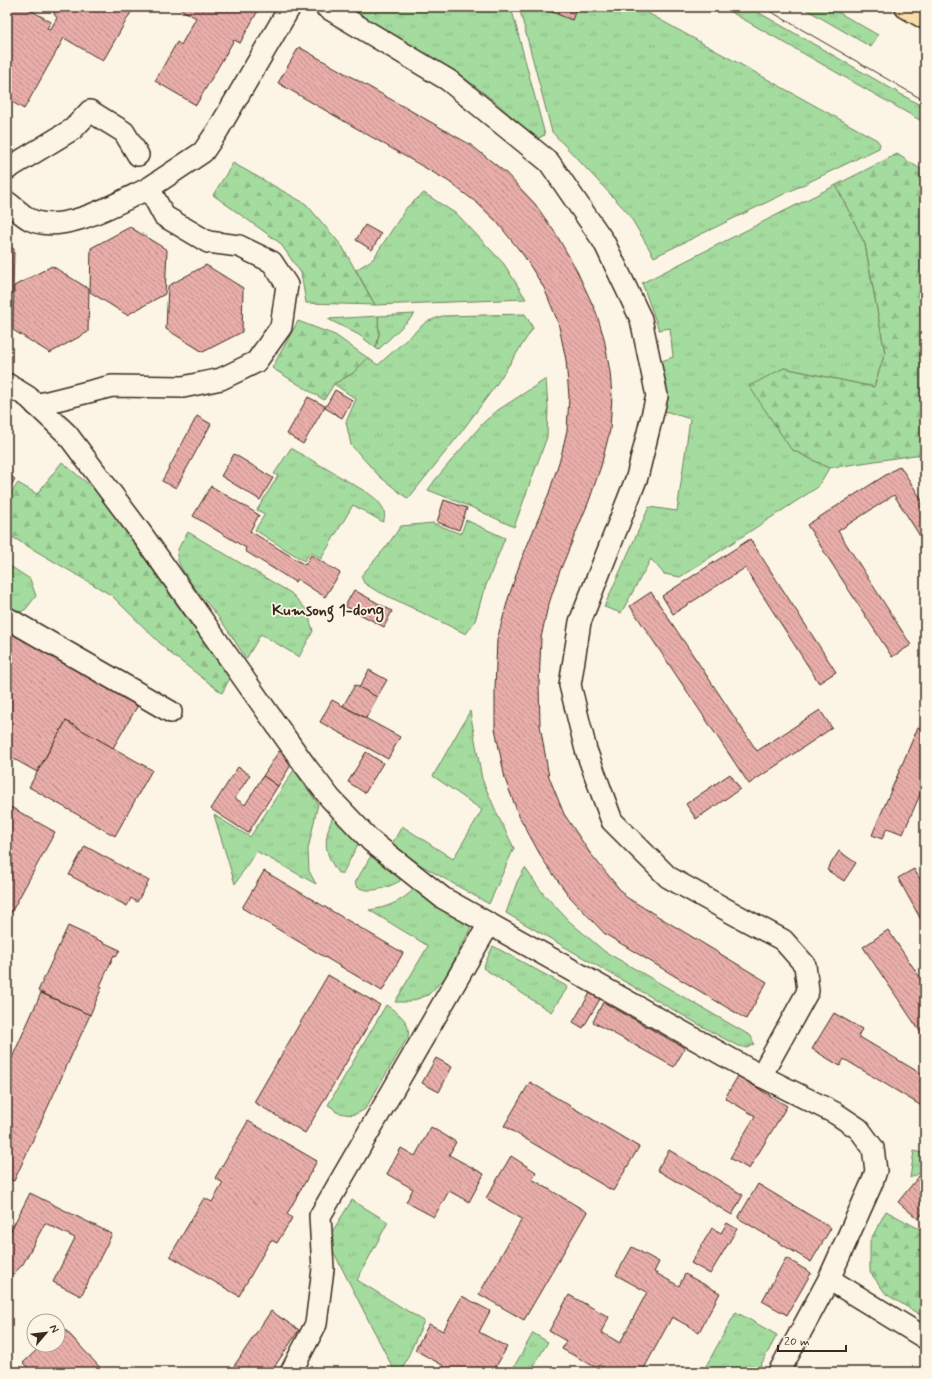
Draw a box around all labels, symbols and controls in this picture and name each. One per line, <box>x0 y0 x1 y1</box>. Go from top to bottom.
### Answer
district label: Kumsong 1-dong <box>272 600 384 623</box>
north arrow <box>26 1313 66 1353</box>
text: N <box>46 1322 62 1335</box>
scale bar <box>778 1327 846 1353</box>
text: 20 m <box>784 1334 810 1350</box>

